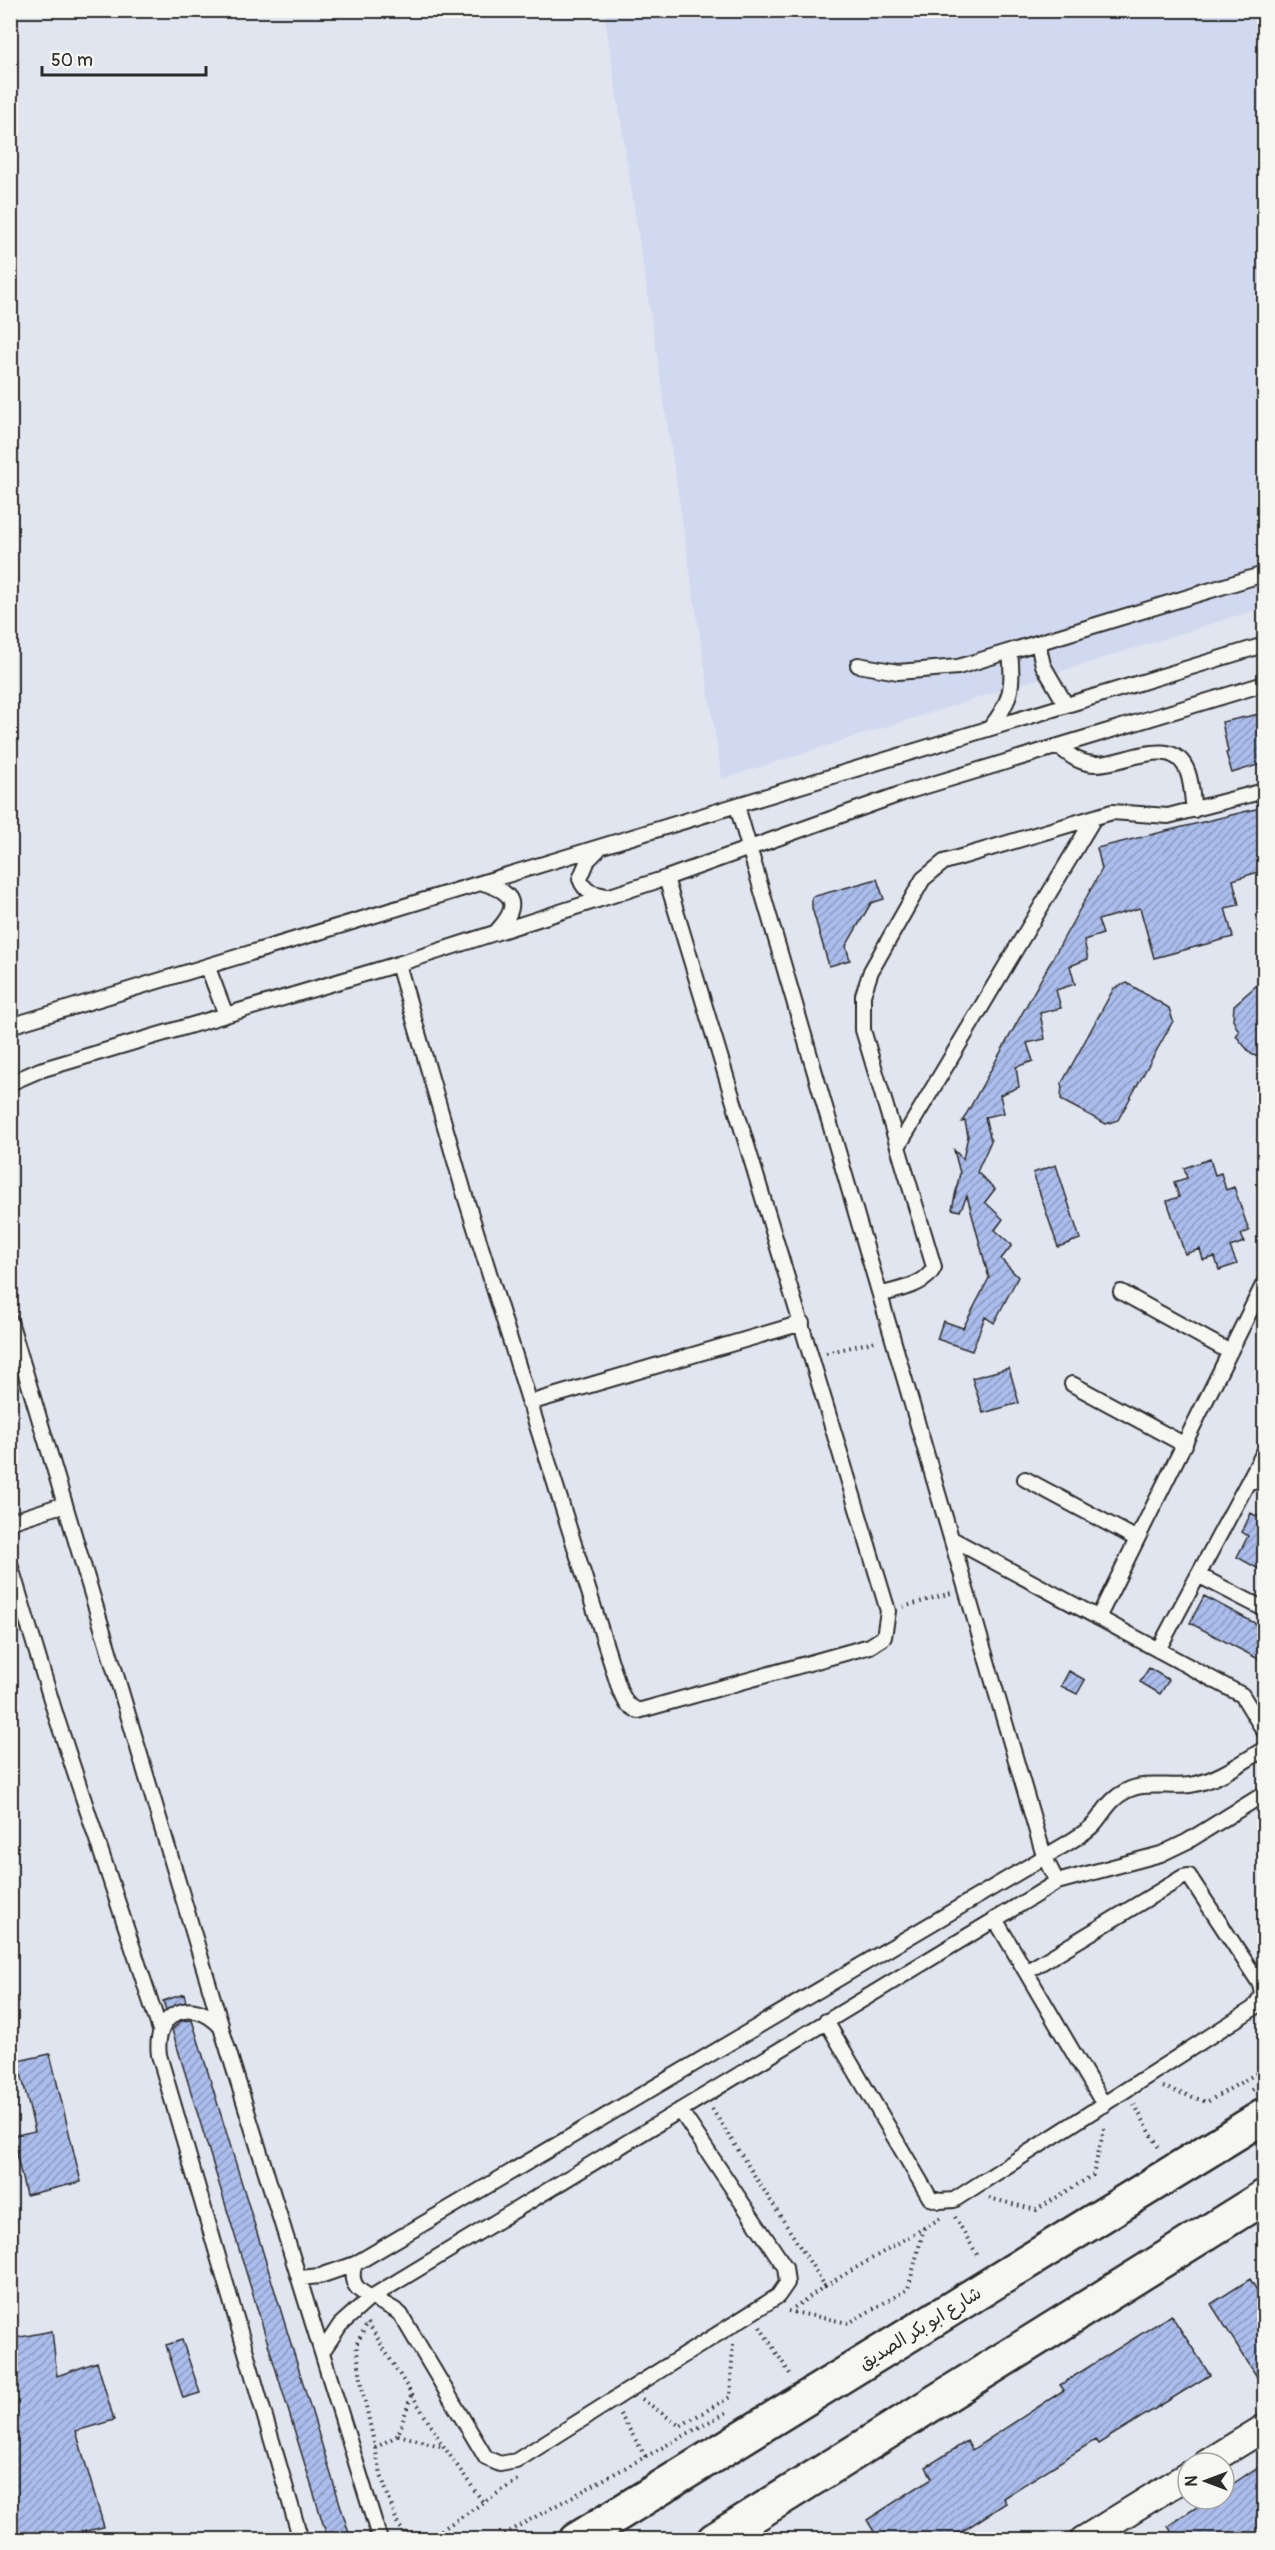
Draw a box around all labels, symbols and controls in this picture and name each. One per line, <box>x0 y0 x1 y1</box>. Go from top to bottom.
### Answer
scale bar <box>42 39 206 77</box>
text: 50 m <box>51 49 93 72</box>
street label: شارع ابو بكر الصديق <box>855 2282 986 2375</box>
north arrow <box>1176 2451 1236 2511</box>
text: N <box>1182 2475 1202 2486</box>

